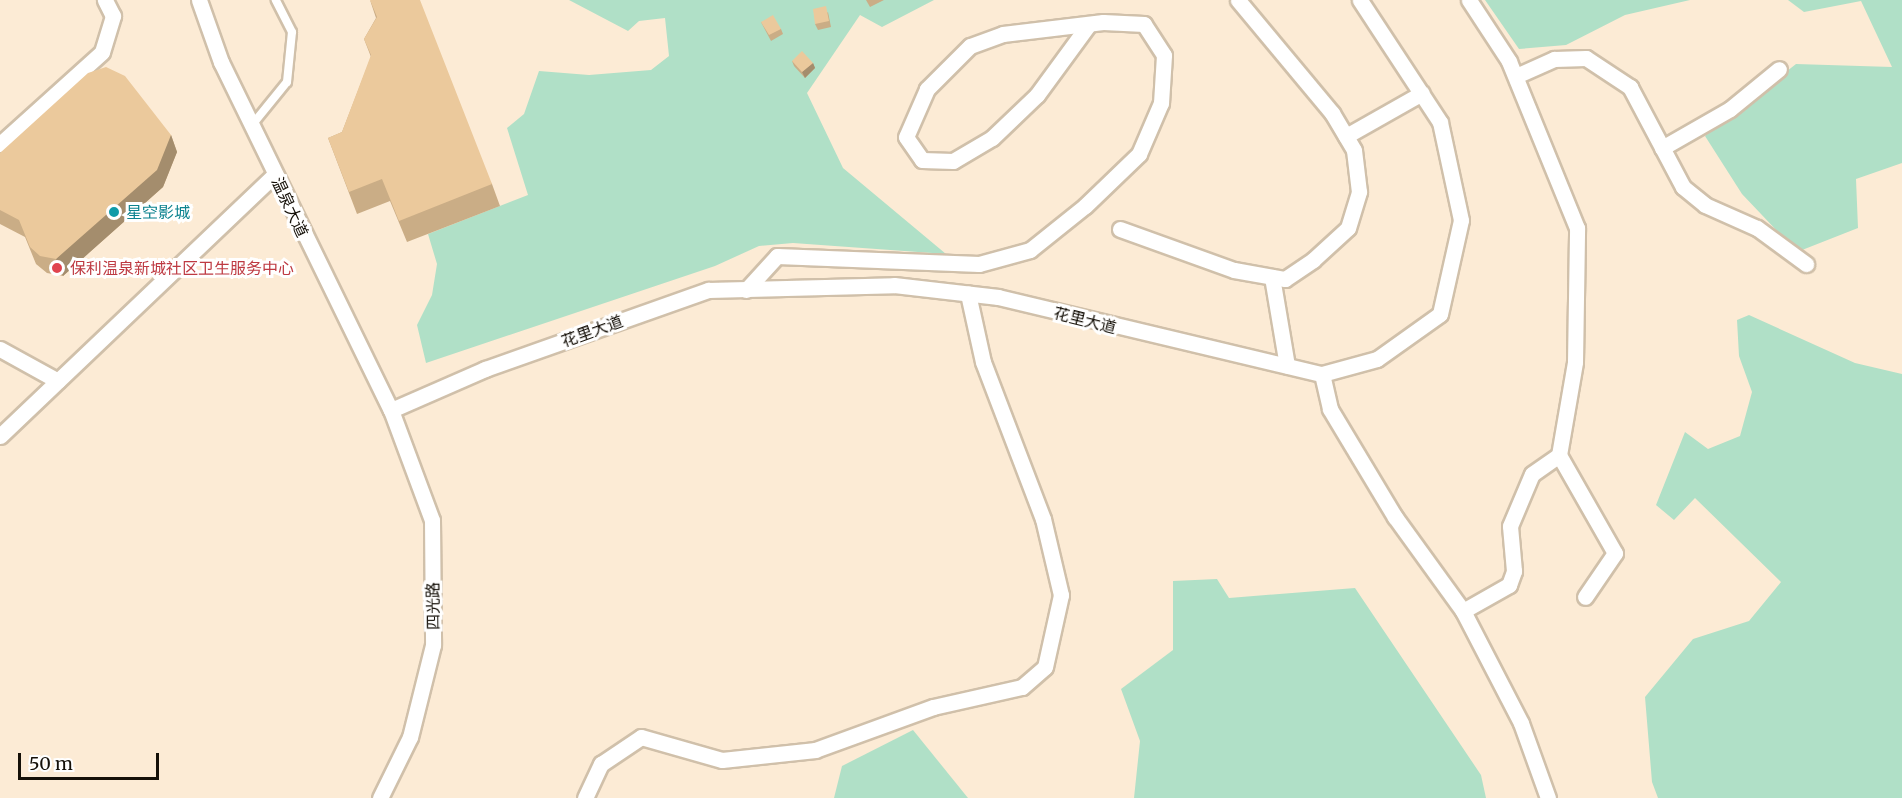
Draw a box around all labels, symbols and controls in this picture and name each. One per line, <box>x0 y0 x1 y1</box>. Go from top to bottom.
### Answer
street label: 温泉大道 <box>268 174 312 240</box>
place label: 星空影城 <box>126 202 190 222</box>
marker: 星空影城 <box>107 205 121 219</box>
place label: 保利温泉新城社区卫生服务中心 <box>70 258 294 278</box>
marker: 保利温泉新城社区卫生服务中心 <box>48 259 66 277</box>
street label: 花里大道 <box>1052 303 1118 337</box>
street label: 花里大道 <box>559 311 625 351</box>
street label: 四光路 <box>423 582 443 630</box>
scale bar <box>21 741 162 779</box>
text: 50 m <box>29 752 73 775</box>

